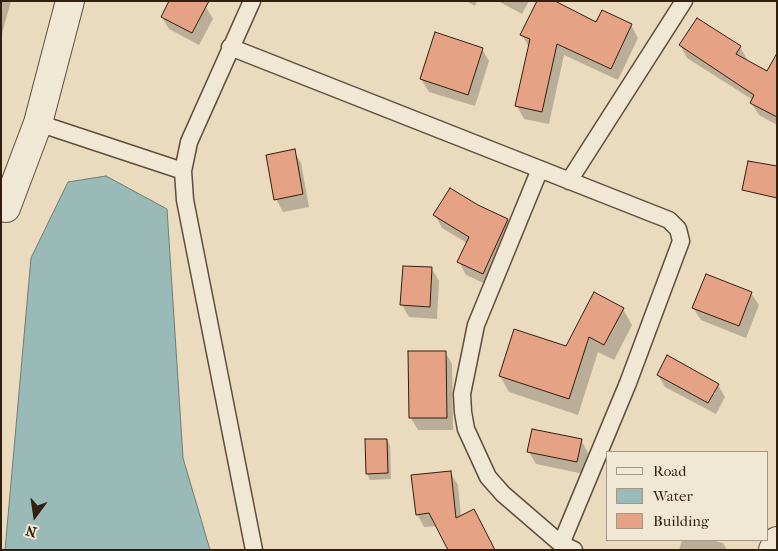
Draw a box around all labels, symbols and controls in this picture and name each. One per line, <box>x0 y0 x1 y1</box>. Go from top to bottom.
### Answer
legend <box>606 451 768 541</box>
text: Road <box>653 462 686 480</box>
text: Water <box>653 487 693 505</box>
north arrow <box>10 491 60 541</box>
text: Building <box>653 512 709 530</box>
text: N <box>24 522 38 541</box>

